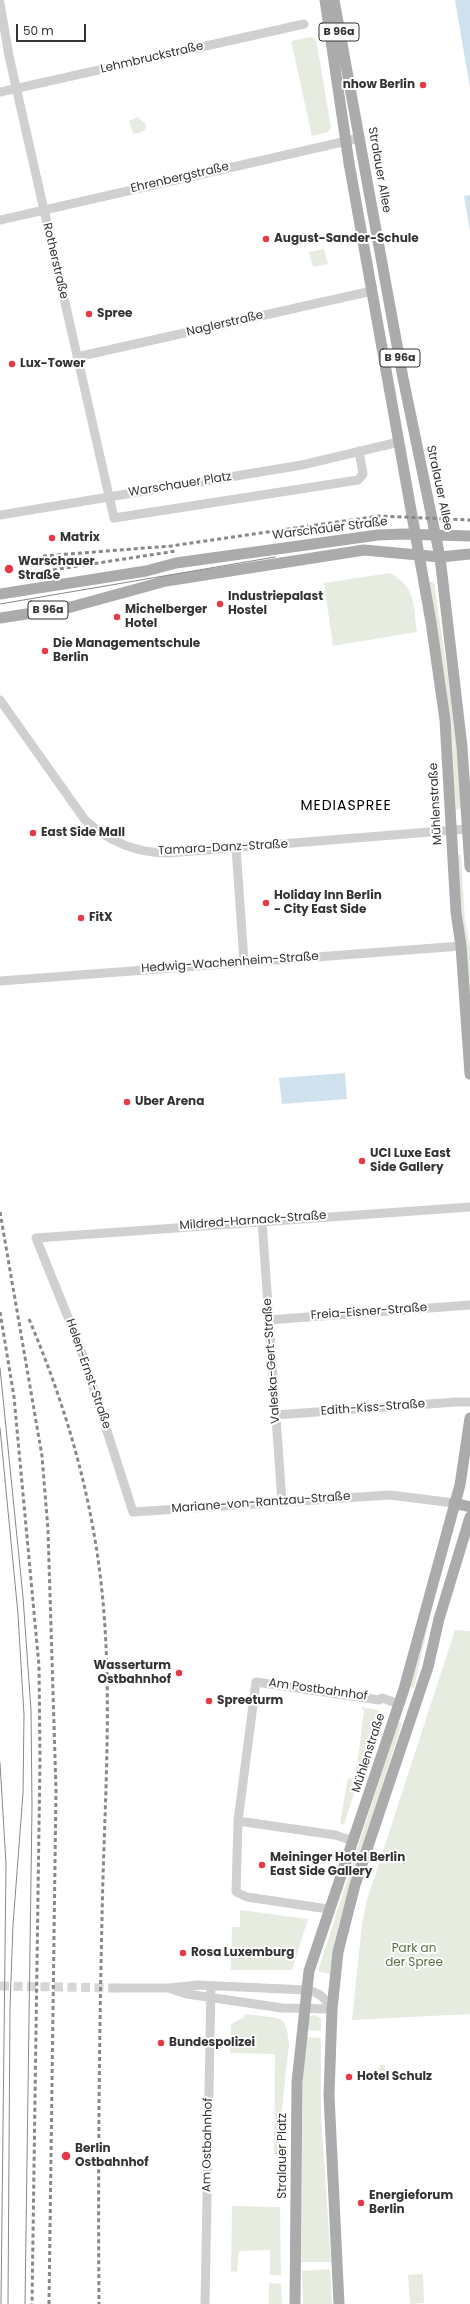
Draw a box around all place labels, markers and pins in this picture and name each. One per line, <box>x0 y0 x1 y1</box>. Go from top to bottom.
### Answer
place label: nhow Berlin <box>343 78 415 92</box>
marker: nhow Berlin <box>418 80 428 90</box>
place label: August-Sander-Schule <box>274 232 419 246</box>
marker: August-Sander-Schule <box>261 234 271 244</box>
place label: Spree <box>97 307 132 321</box>
marker: Spree <box>84 309 94 319</box>
place label: Lux-Tower <box>20 357 85 371</box>
marker: Lux-Tower <box>7 359 17 369</box>
place label: Matrix <box>60 531 100 545</box>
marker: Matrix <box>47 533 57 543</box>
place label: Warschauer Straße <box>18 555 95 583</box>
marker: Warschauer Straße <box>3 563 15 575</box>
place label: Industriepalast Hostel <box>228 590 323 618</box>
marker: Industriepalast Hostel <box>215 599 225 609</box>
place label: Michelberger Hotel <box>125 603 207 631</box>
marker: Michelberger Hotel <box>112 612 122 622</box>
place label: Die Managementschule Berlin <box>53 637 200 665</box>
marker: Die Managementschule Berlin <box>40 646 50 656</box>
place label: East Side Mall <box>41 826 125 840</box>
marker: East Side Mall <box>28 828 38 838</box>
place label: Holiday Inn Berlin - City East Side <box>274 889 382 917</box>
marker: Holiday Inn Berlin - City East Side <box>261 898 271 908</box>
place label: FitX <box>89 911 113 925</box>
marker: FitX <box>76 913 86 923</box>
place label: Uber Arena <box>135 1095 204 1109</box>
marker: Uber Arena <box>122 1097 132 1107</box>
place label: UCI Luxe East Side Gallery <box>370 1147 451 1175</box>
marker: UCI Luxe East Side Gallery <box>357 1156 367 1166</box>
place label: Wasserturm Ostbahnhof <box>94 1659 171 1687</box>
marker: Wasserturm Ostbahnhof <box>174 1668 184 1678</box>
place label: Spreeturm <box>217 1694 283 1708</box>
marker: Spreeturm <box>204 1696 214 1706</box>
place label: Meininger Hotel Berlin East Side Gallery <box>270 1851 405 1879</box>
marker: Meininger Hotel Berlin East Side Gallery <box>257 1860 267 1870</box>
place label: Rosa Luxemburg <box>191 1946 294 1960</box>
marker: Rosa Luxemburg <box>178 1948 188 1958</box>
place label: Bundespolizei <box>169 2036 255 2050</box>
marker: Bundespolizei <box>156 2038 166 2048</box>
place label: Hotel Schulz <box>357 2070 432 2084</box>
marker: Hotel Schulz <box>344 2072 354 2082</box>
place label: Berlin Ostbahnhof <box>75 2142 149 2170</box>
marker: Berlin Ostbahnhof <box>60 2150 72 2162</box>
place label: Energieforum Berlin <box>369 2189 453 2217</box>
marker: Energieforum Berlin <box>356 2198 366 2208</box>

